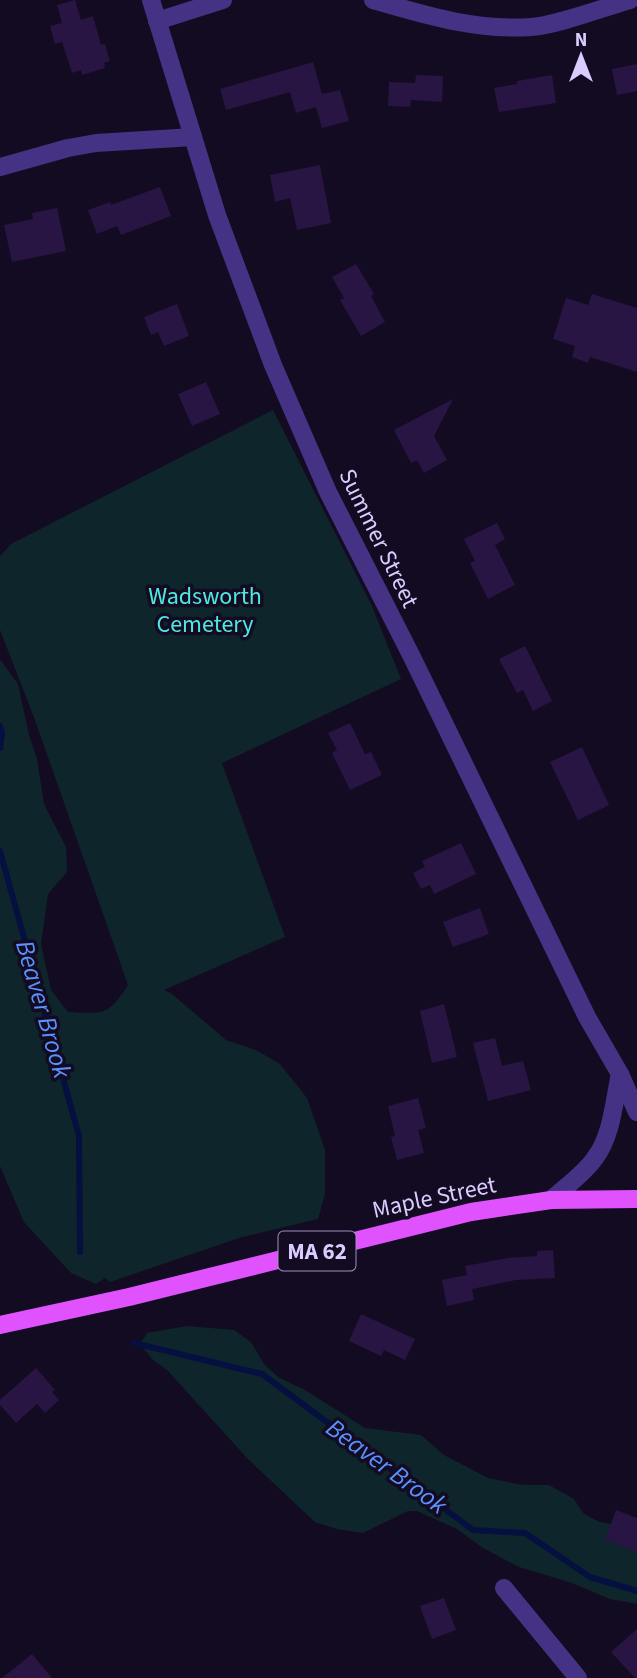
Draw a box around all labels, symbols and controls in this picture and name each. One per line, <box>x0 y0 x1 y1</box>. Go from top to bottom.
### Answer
north arrow <box>546 21 616 91</box>
text: N <box>575 27 587 54</box>
street label: Summer Street <box>330 463 427 614</box>
park label: Wadsworth Cemetery <box>148 579 262 642</box>
water label: Beaver Brook <box>6 936 81 1083</box>
street label: Maple Street <box>369 1167 499 1228</box>
road number: MA 62 <box>278 1232 356 1270</box>
water label: Beaver Brook <box>318 1410 455 1523</box>

